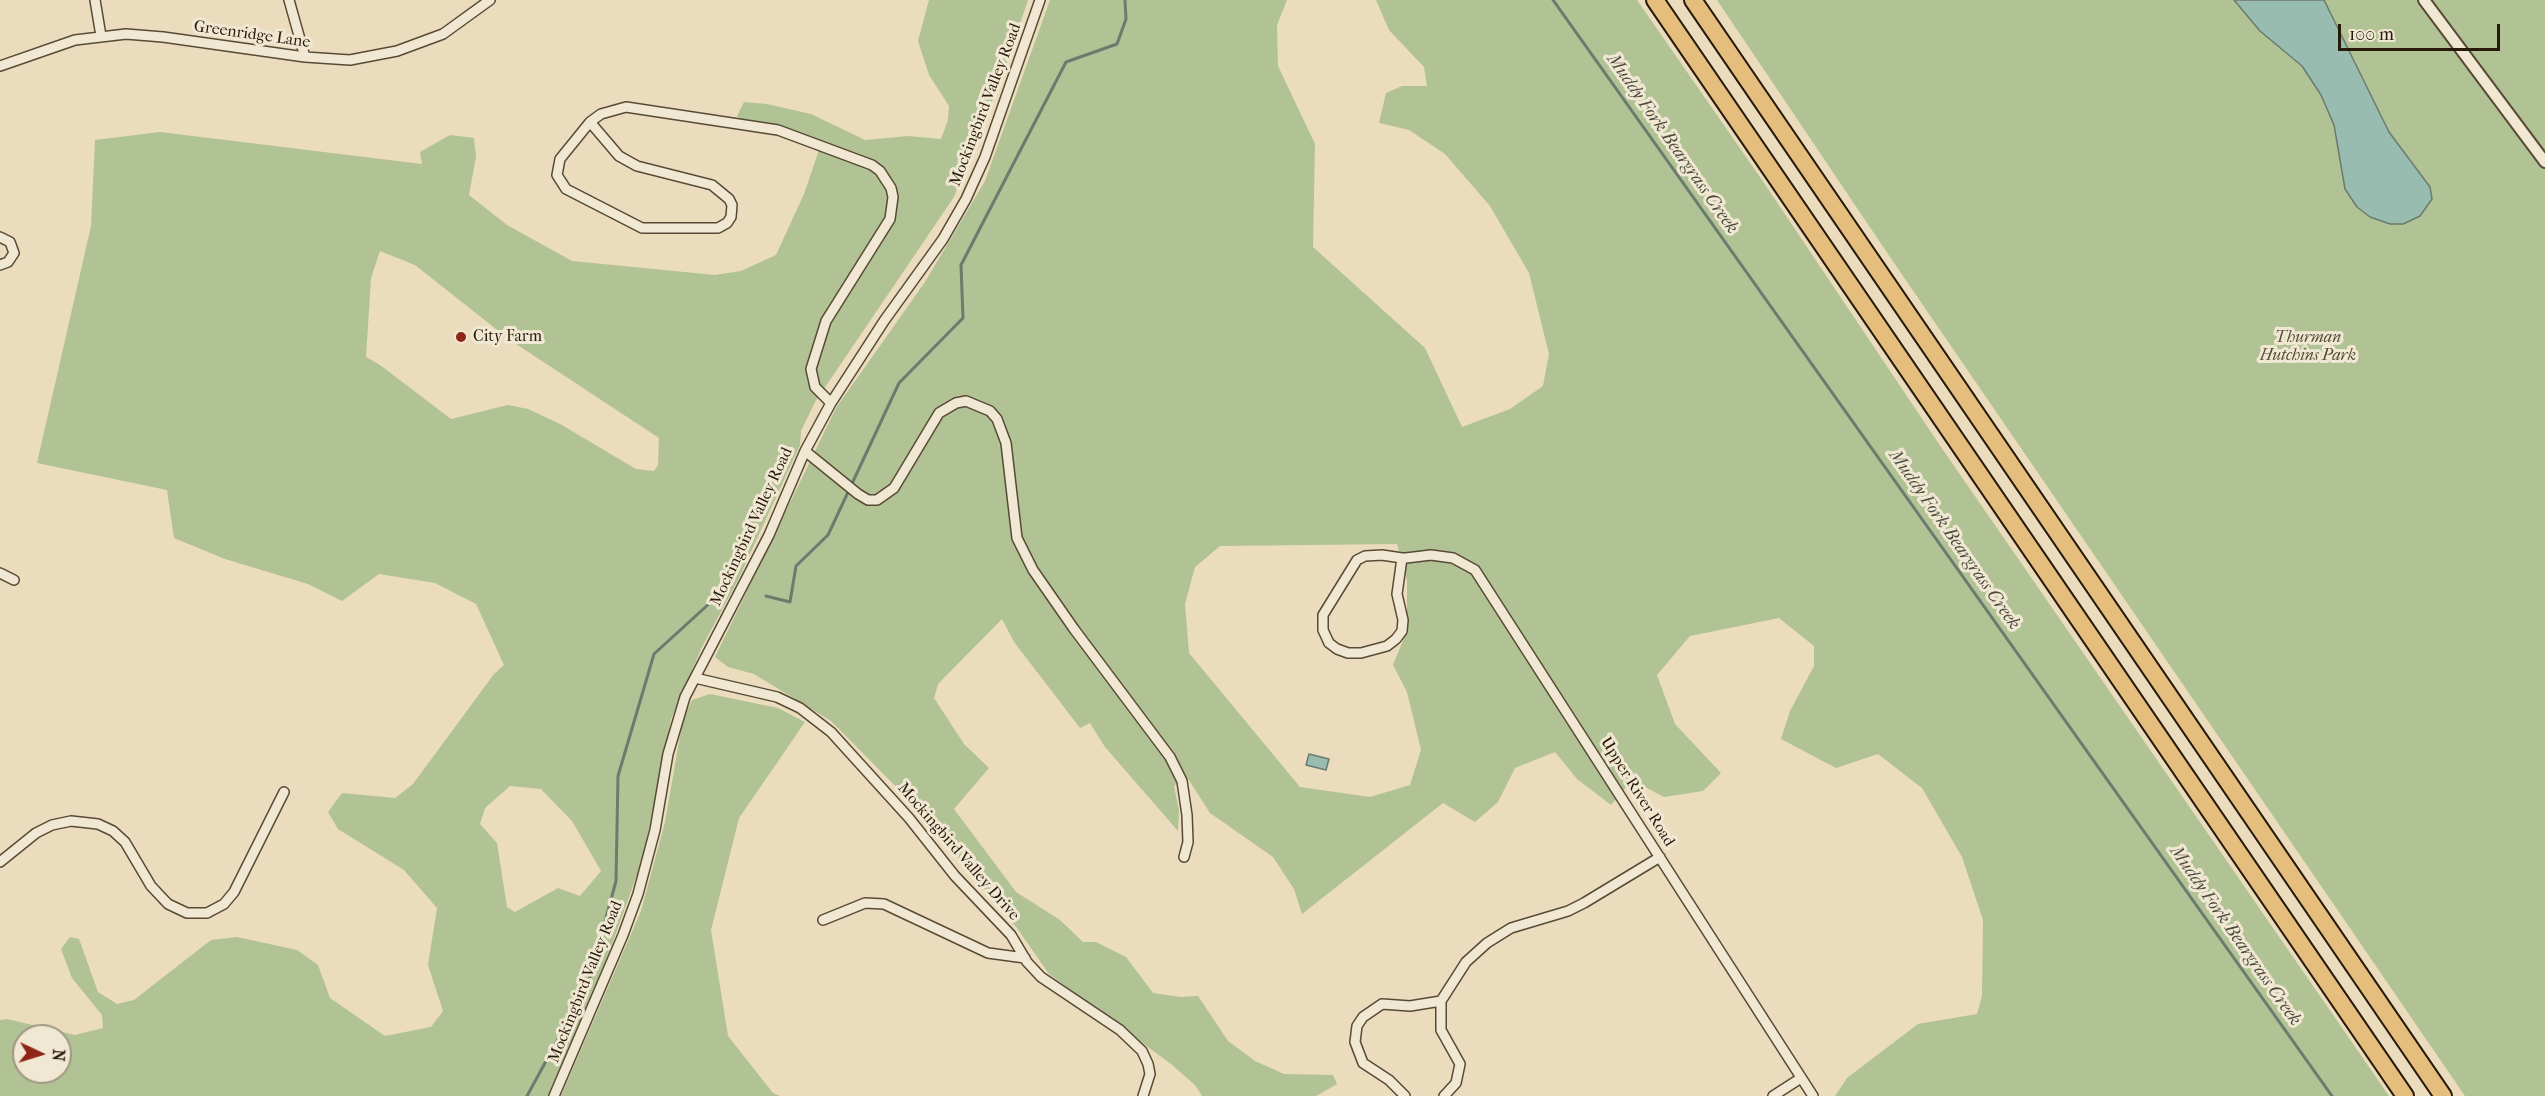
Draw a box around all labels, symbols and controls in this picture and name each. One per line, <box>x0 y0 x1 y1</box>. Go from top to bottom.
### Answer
scale bar <box>2341 12 2503 50</box>
street label: Greenridge Lane <box>193 17 311 53</box>
street label: Mockingbird Valley Road <box>946 21 1026 189</box>
text: 100 m <box>2349 24 2394 45</box>
water label: Muddy Fork Beargrass Creek <box>1602 50 1742 238</box>
place label: City Farm <box>473 327 542 347</box>
park label: Thurman Hutchins Park <box>2260 328 2356 366</box>
marker: City Farm <box>454 330 468 344</box>
street label: Mockingbird Valley Road <box>707 445 797 609</box>
water label: Muddy Fork Beargrass Creek <box>1884 446 2024 634</box>
street label: Upper River Road <box>1596 734 1678 850</box>
street label: Mockingbird Valley Drive <box>893 779 1023 925</box>
water label: Muddy Fork Beargrass Creek <box>2165 842 2305 1030</box>
street label: Mockingbird Valley Road <box>545 898 627 1066</box>
north arrow <box>12 1024 72 1084</box>
text: N <box>49 1048 68 1062</box>

